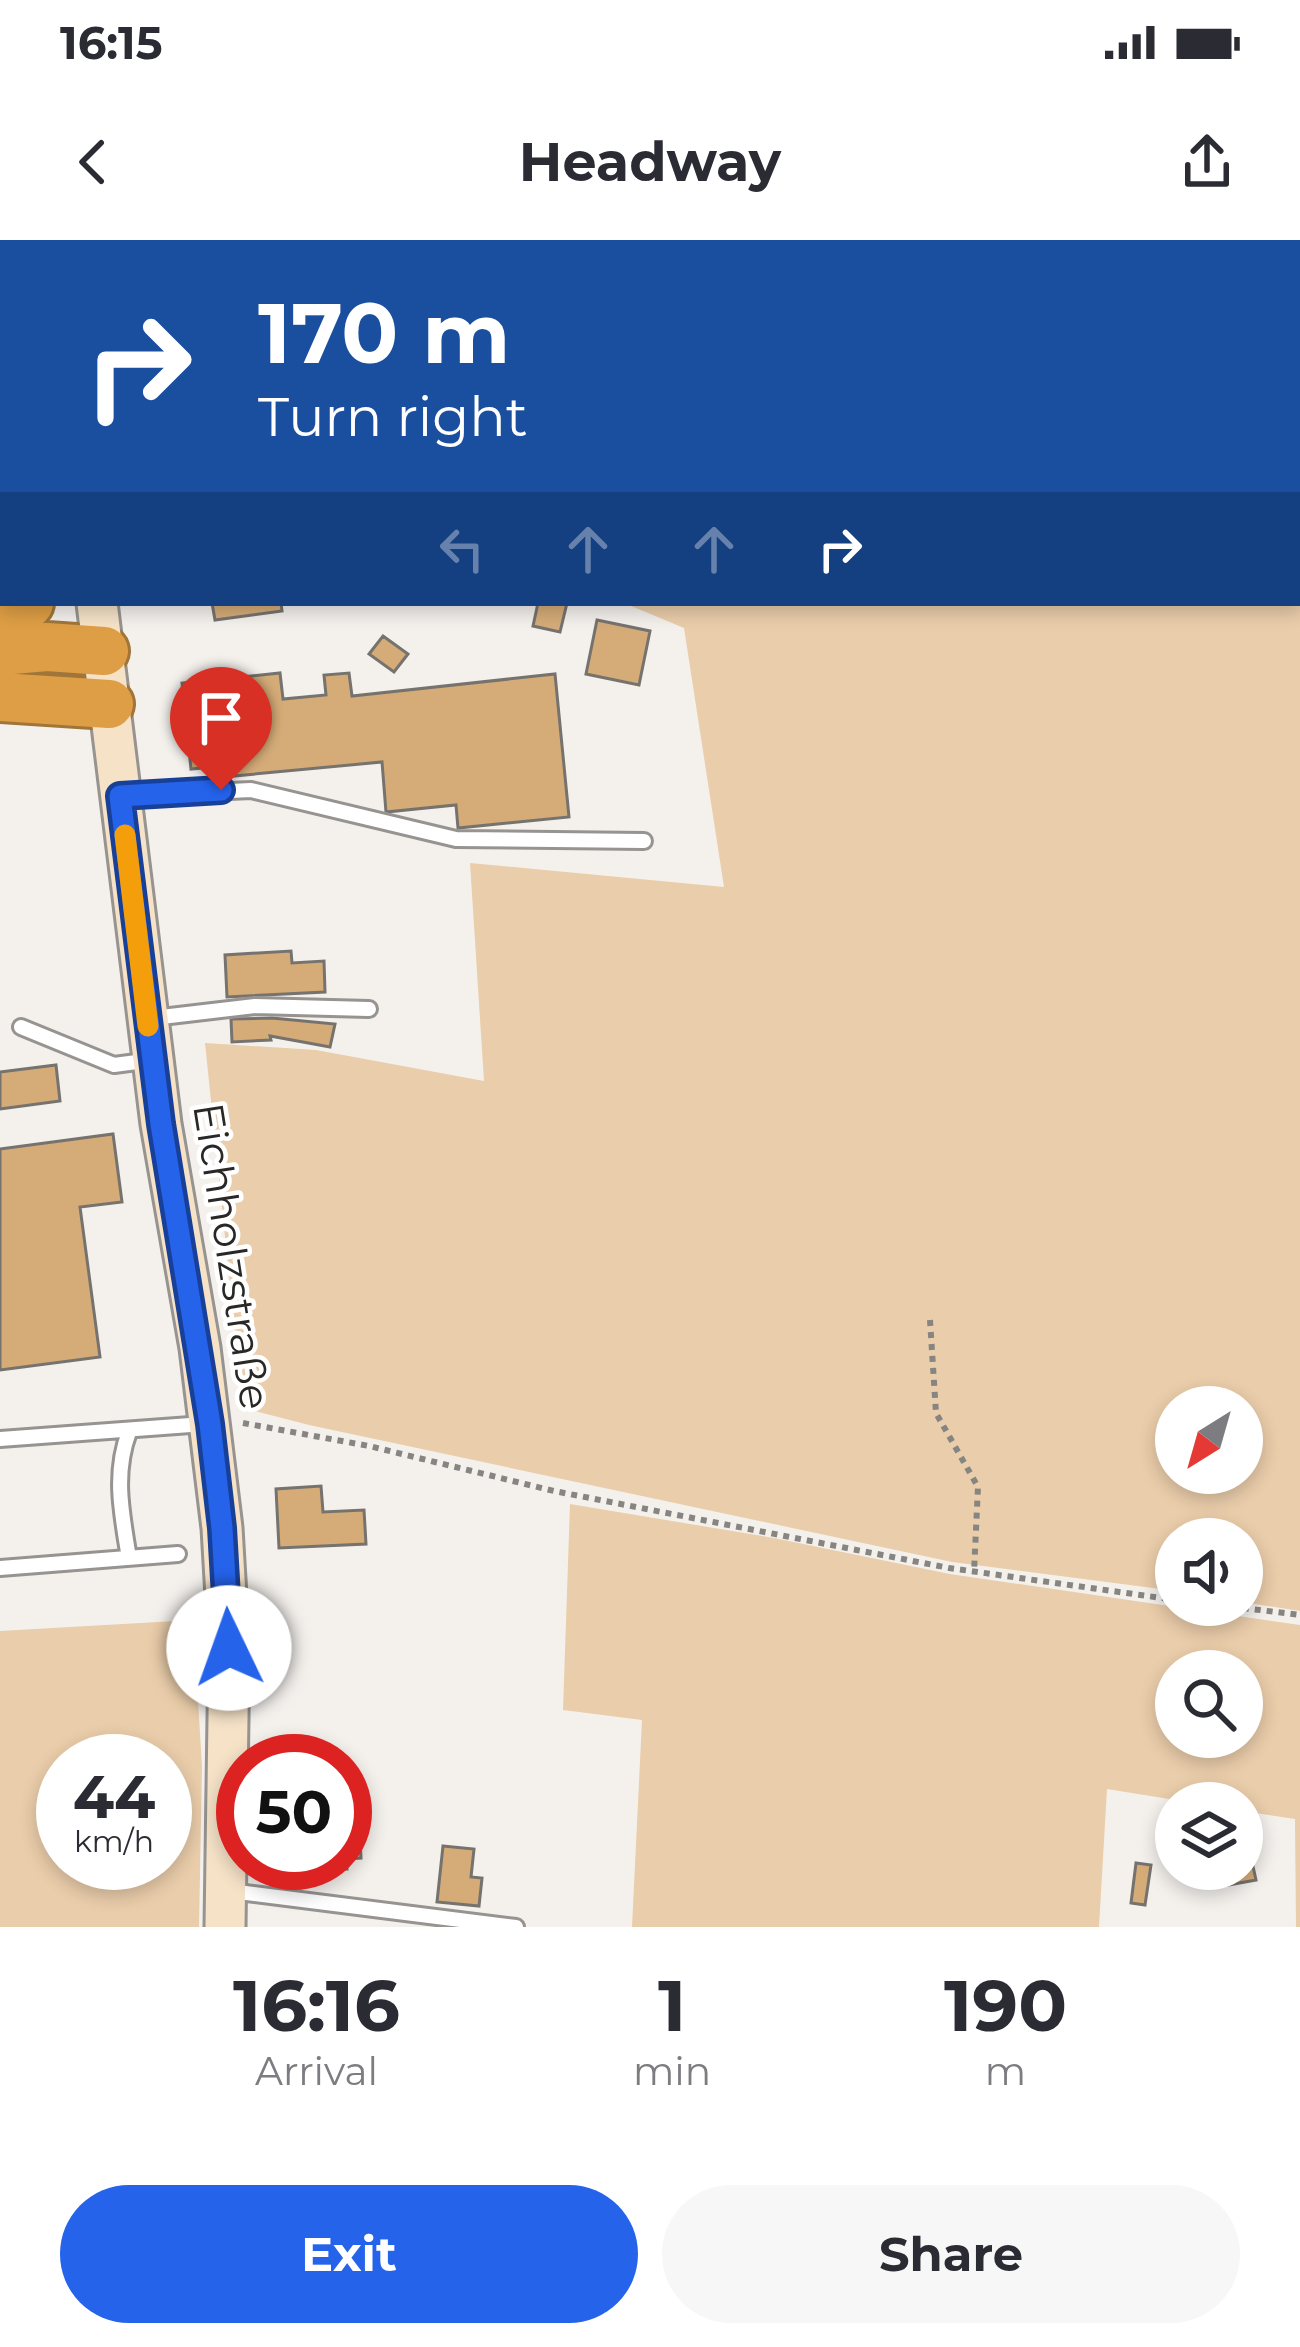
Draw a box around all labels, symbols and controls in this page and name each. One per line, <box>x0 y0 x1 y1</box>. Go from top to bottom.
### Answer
text: 16:15 <box>60 15 163 70</box>
icon: back <box>60 129 126 195</box>
text: Headway <box>519 129 781 195</box>
icon: share <box>1174 129 1240 195</box>
text: 170 m <box>258 282 510 384</box>
icon: right <box>60 288 216 444</box>
text: Turn right <box>258 384 528 450</box>
icon: left <box>429 516 495 582</box>
icon: ahead <box>555 516 621 582</box>
icon: ahead <box>681 516 747 582</box>
icon: right <box>807 516 873 582</box>
pin <box>170 667 272 790</box>
icon: arrive <box>188 685 254 751</box>
street label: Eichholzstraße <box>182 1099 282 1413</box>
north arrow <box>1155 1386 1263 1494</box>
map controls <box>1155 1386 1263 1890</box>
button: sound <box>1155 1518 1263 1626</box>
position arrow <box>166 1585 292 1711</box>
button: search <box>1155 1650 1263 1758</box>
speed limit sign: 50 <box>216 1734 372 1890</box>
text: 44 <box>73 1760 155 1833</box>
button: layers <box>1155 1782 1263 1890</box>
text: km/h <box>74 1823 154 1860</box>
text: 16:16 <box>233 1961 400 2049</box>
text: 1 <box>658 1961 686 2049</box>
text: 190 <box>944 1961 1067 2049</box>
text: Arrival <box>255 2047 378 2095</box>
text: min <box>633 2047 711 2095</box>
text: m <box>985 2047 1026 2095</box>
button: Exit <box>60 2185 638 2323</box>
button: Share <box>662 2185 1240 2323</box>

